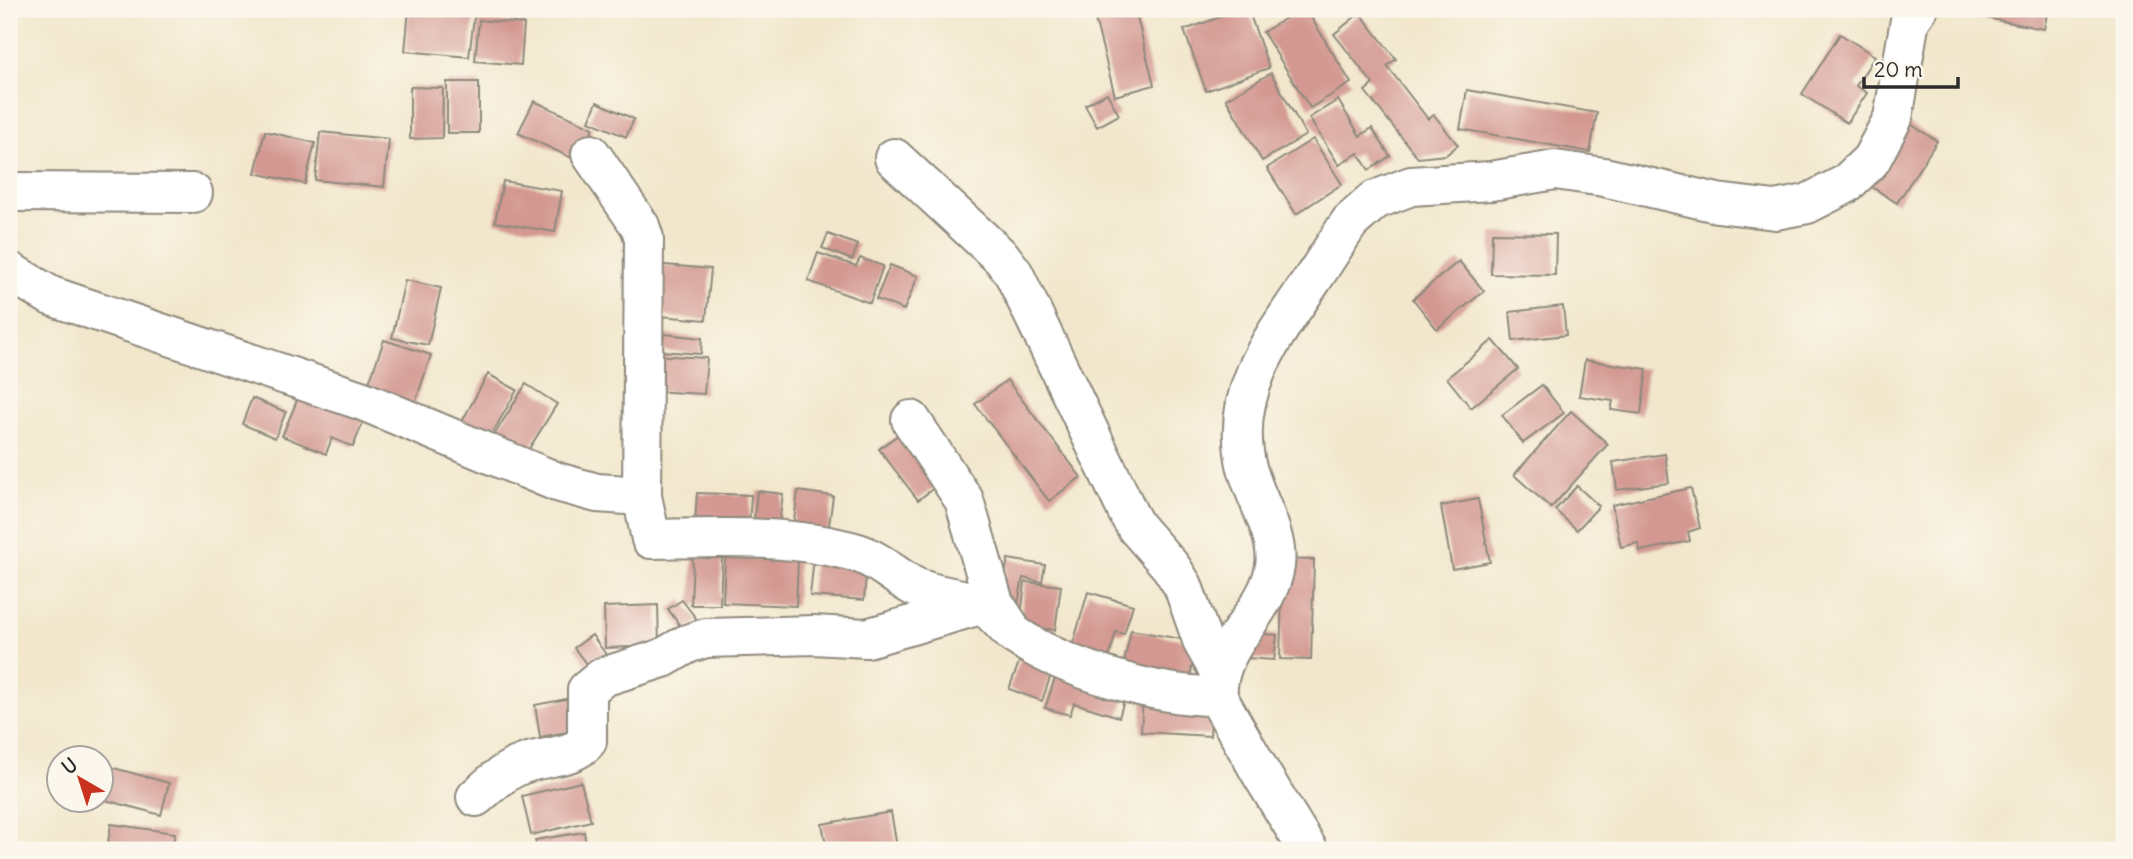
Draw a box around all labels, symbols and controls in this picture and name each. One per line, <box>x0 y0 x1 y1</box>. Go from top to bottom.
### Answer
scale bar <box>1864 46 1958 90</box>
text: 20 m <box>1874 56 1923 83</box>
north arrow <box>46 744 116 814</box>
text: U <box>57 752 82 779</box>

